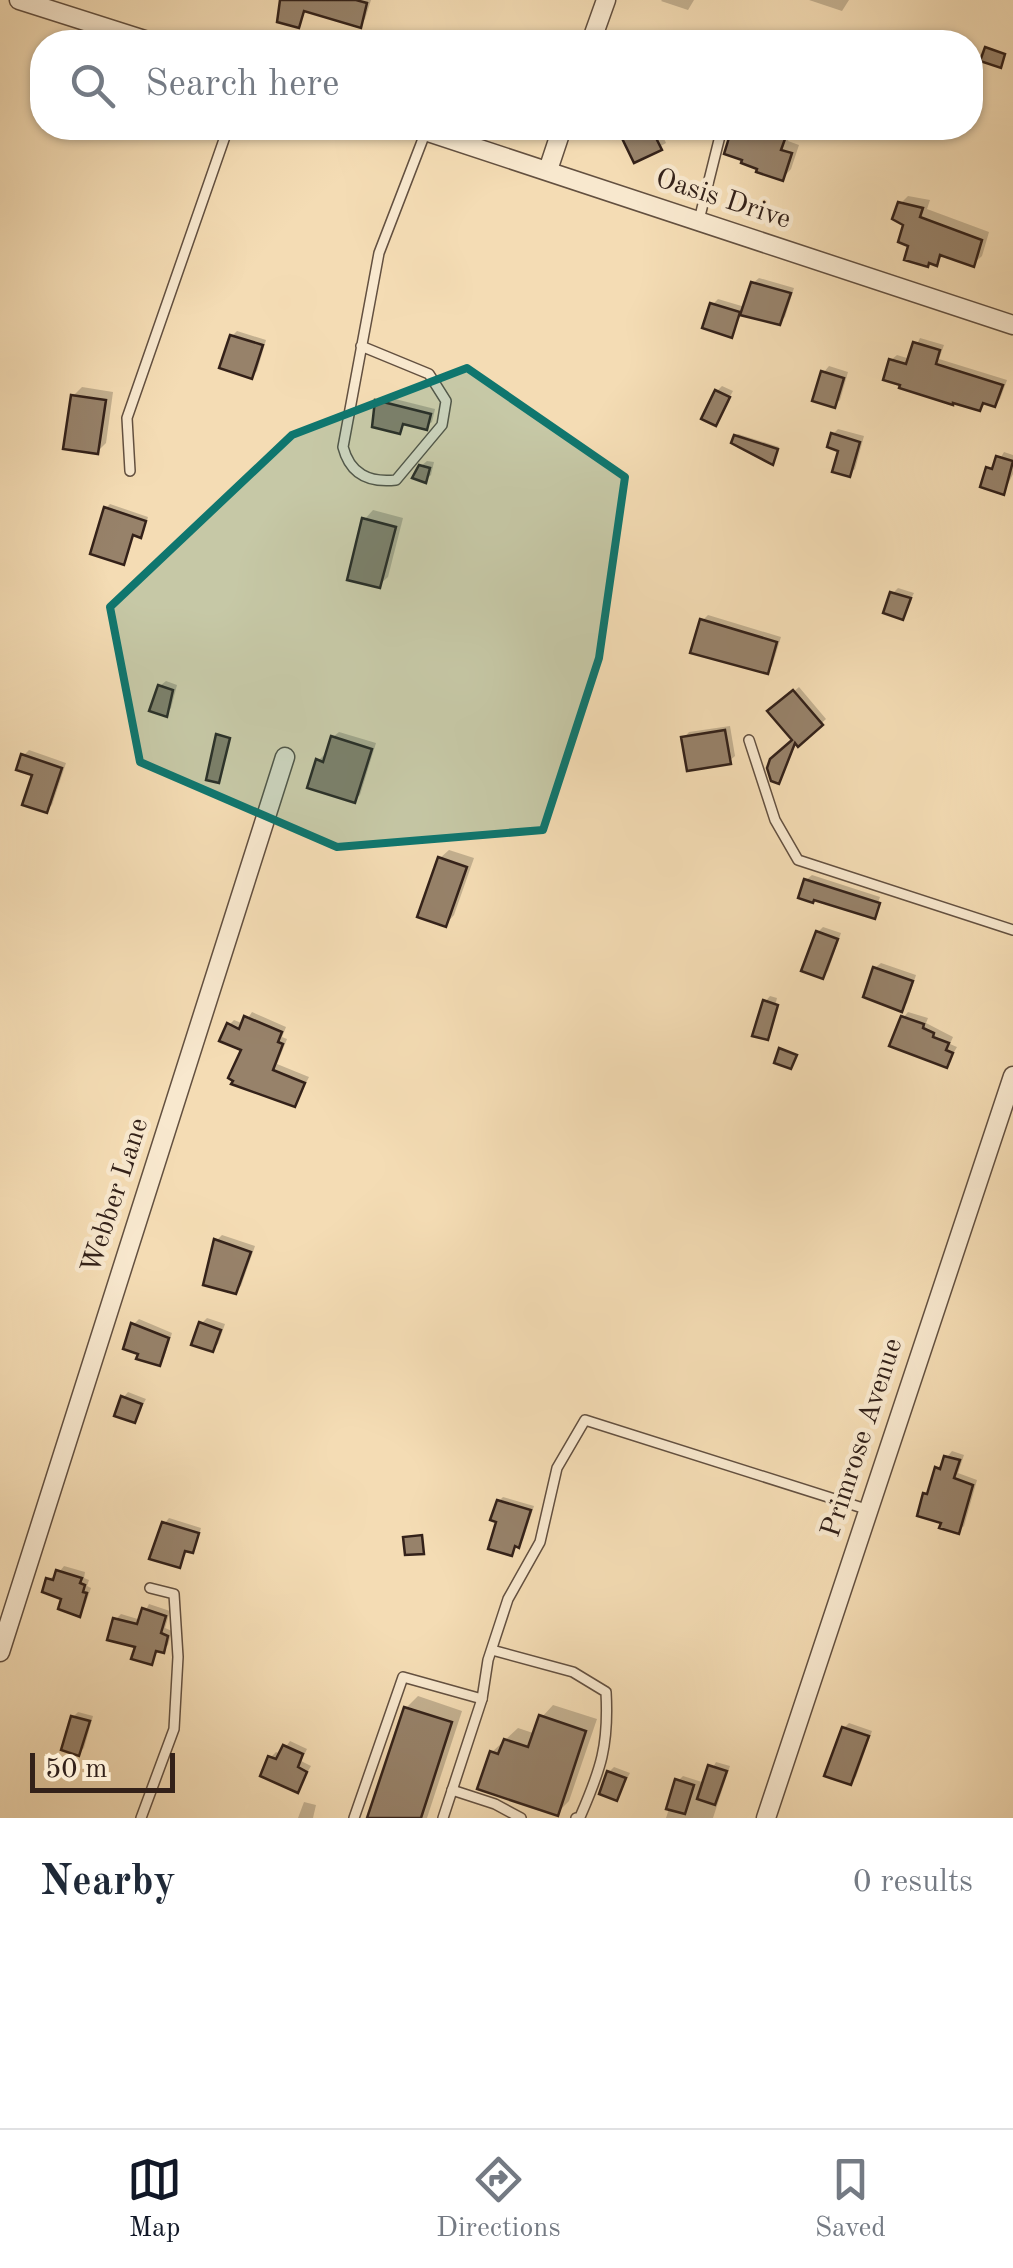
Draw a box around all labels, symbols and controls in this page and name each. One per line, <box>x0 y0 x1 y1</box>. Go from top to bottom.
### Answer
search box <box>30 30 983 140</box>
icon: search <box>65 58 120 113</box>
text: Search here <box>145 66 340 104</box>
street label: Oasis Drive <box>652 165 794 235</box>
street label: Webber Lane <box>78 1115 154 1277</box>
street label: Primrose Avenue <box>818 1335 908 1541</box>
scale bar <box>30 1748 175 1792</box>
text: 50 m <box>45 1756 108 1784</box>
text: Nearby <box>40 1862 176 1904</box>
text: 0 results <box>853 1867 973 1899</box>
tab: Map <box>127 2152 182 2247</box>
tab: Directions <box>436 2152 561 2247</box>
tab: Saved <box>815 2152 886 2247</box>

